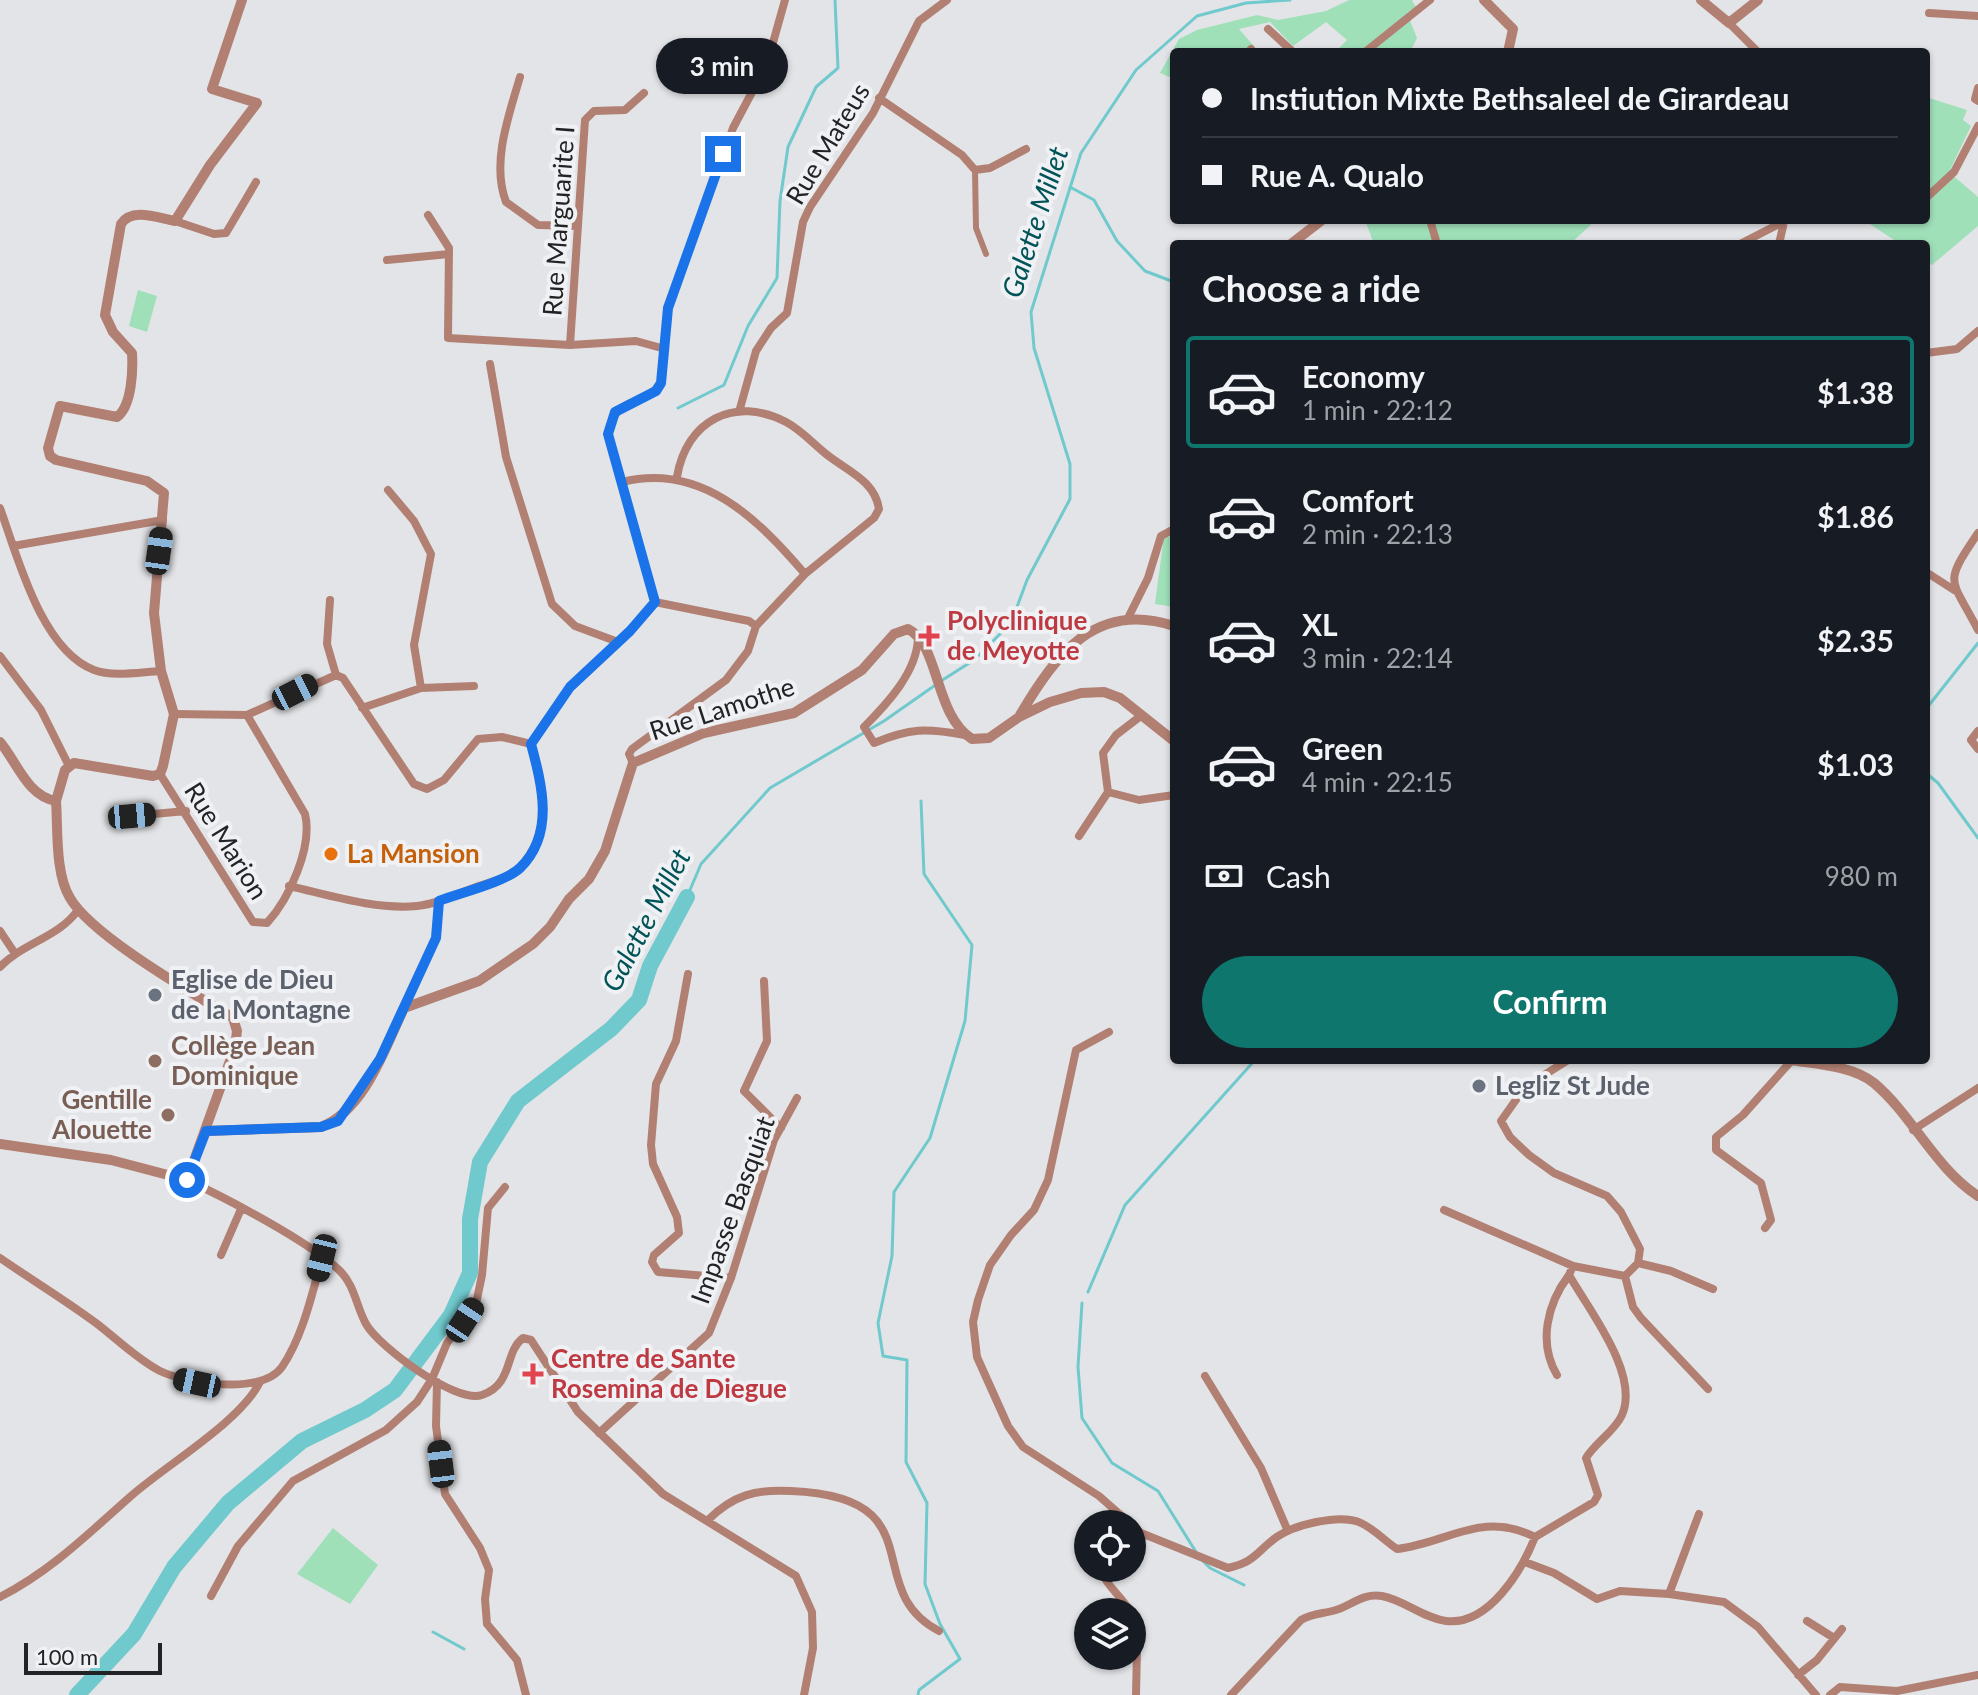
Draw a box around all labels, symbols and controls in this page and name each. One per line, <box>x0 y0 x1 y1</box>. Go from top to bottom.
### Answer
callout: 3 min <box>657 38 789 94</box>
text: 3 min <box>690 50 754 82</box>
street label: Rue Mateus <box>778 77 876 210</box>
text: Instiution Mixte Bethsaleel de Girardeau <box>1250 80 1790 116</box>
street label: Rue Marguarite I <box>535 125 581 317</box>
route end <box>705 136 741 172</box>
water label: Galette Millet <box>994 142 1074 302</box>
text: Rue A. Qualo <box>1250 157 1424 193</box>
text: Choose a ride <box>1202 266 1421 310</box>
icon: car <box>1206 356 1278 428</box>
text: Economy <box>1302 358 1425 394</box>
text: $1.38 <box>1817 374 1894 410</box>
text: 1 min · 22:12 <box>1302 394 1453 426</box>
icon: car <box>1206 480 1278 552</box>
text: Comfort <box>1302 482 1414 518</box>
text: $1.86 <box>1817 498 1894 534</box>
text: 2 min · 22:13 <box>1302 518 1453 550</box>
car <box>144 526 174 576</box>
place label: Polyclinique de Meyotte <box>947 604 1087 666</box>
icon: car <box>1206 604 1278 676</box>
text: XL <box>1302 606 1338 642</box>
text: $2.35 <box>1817 622 1894 658</box>
marker: Polyclinique de Meyotte <box>918 625 940 647</box>
text: 3 min · 22:14 <box>1302 642 1453 674</box>
car <box>268 670 322 714</box>
street label: Rue Lamothe <box>645 670 798 746</box>
icon: car <box>1206 728 1278 800</box>
text: Green <box>1302 730 1383 766</box>
text: $1.03 <box>1817 746 1894 782</box>
text: 4 min · 22:15 <box>1302 766 1453 798</box>
street label: Rue Marion <box>178 776 275 905</box>
car <box>107 802 157 830</box>
place label: La Mansion <box>347 837 480 869</box>
water label: Galette Millet <box>593 842 697 997</box>
marker: La Mansion <box>322 845 340 863</box>
icon: cash <box>1202 854 1246 898</box>
text: Cash <box>1266 858 1331 894</box>
text: 980 m <box>1825 860 1898 892</box>
button: Confirm <box>1202 956 1898 1048</box>
place label: Eglise de Dieu de la Montagne <box>171 963 351 1025</box>
marker: Eglise de Dieu de la Montagne <box>146 986 164 1004</box>
place label: Collège Jean Dominique <box>171 1029 315 1091</box>
marker: Collège Jean Dominique <box>146 1052 164 1070</box>
place label: Legliz St Jude <box>1495 1069 1650 1101</box>
marker: Legliz St Jude <box>1470 1077 1488 1095</box>
place label: Gentille Alouette <box>51 1083 152 1145</box>
marker: Gentille Alouette <box>159 1106 177 1124</box>
street label: Impasse Basquiat <box>683 1111 781 1308</box>
route start <box>169 1162 205 1198</box>
car <box>305 1232 339 1284</box>
car <box>442 1293 488 1347</box>
place label: Centre de Sante Rosemina de Diegue <box>551 1342 787 1404</box>
marker: Centre de Sante Rosemina de Diegue <box>522 1363 544 1385</box>
car <box>171 1366 223 1400</box>
car <box>426 1439 456 1489</box>
map controls <box>1074 1510 1146 1670</box>
button: locate <box>1074 1510 1146 1582</box>
button: layers <box>1074 1598 1146 1670</box>
scale bar <box>24 1639 162 1675</box>
text: 100 m <box>36 1643 98 1670</box>

